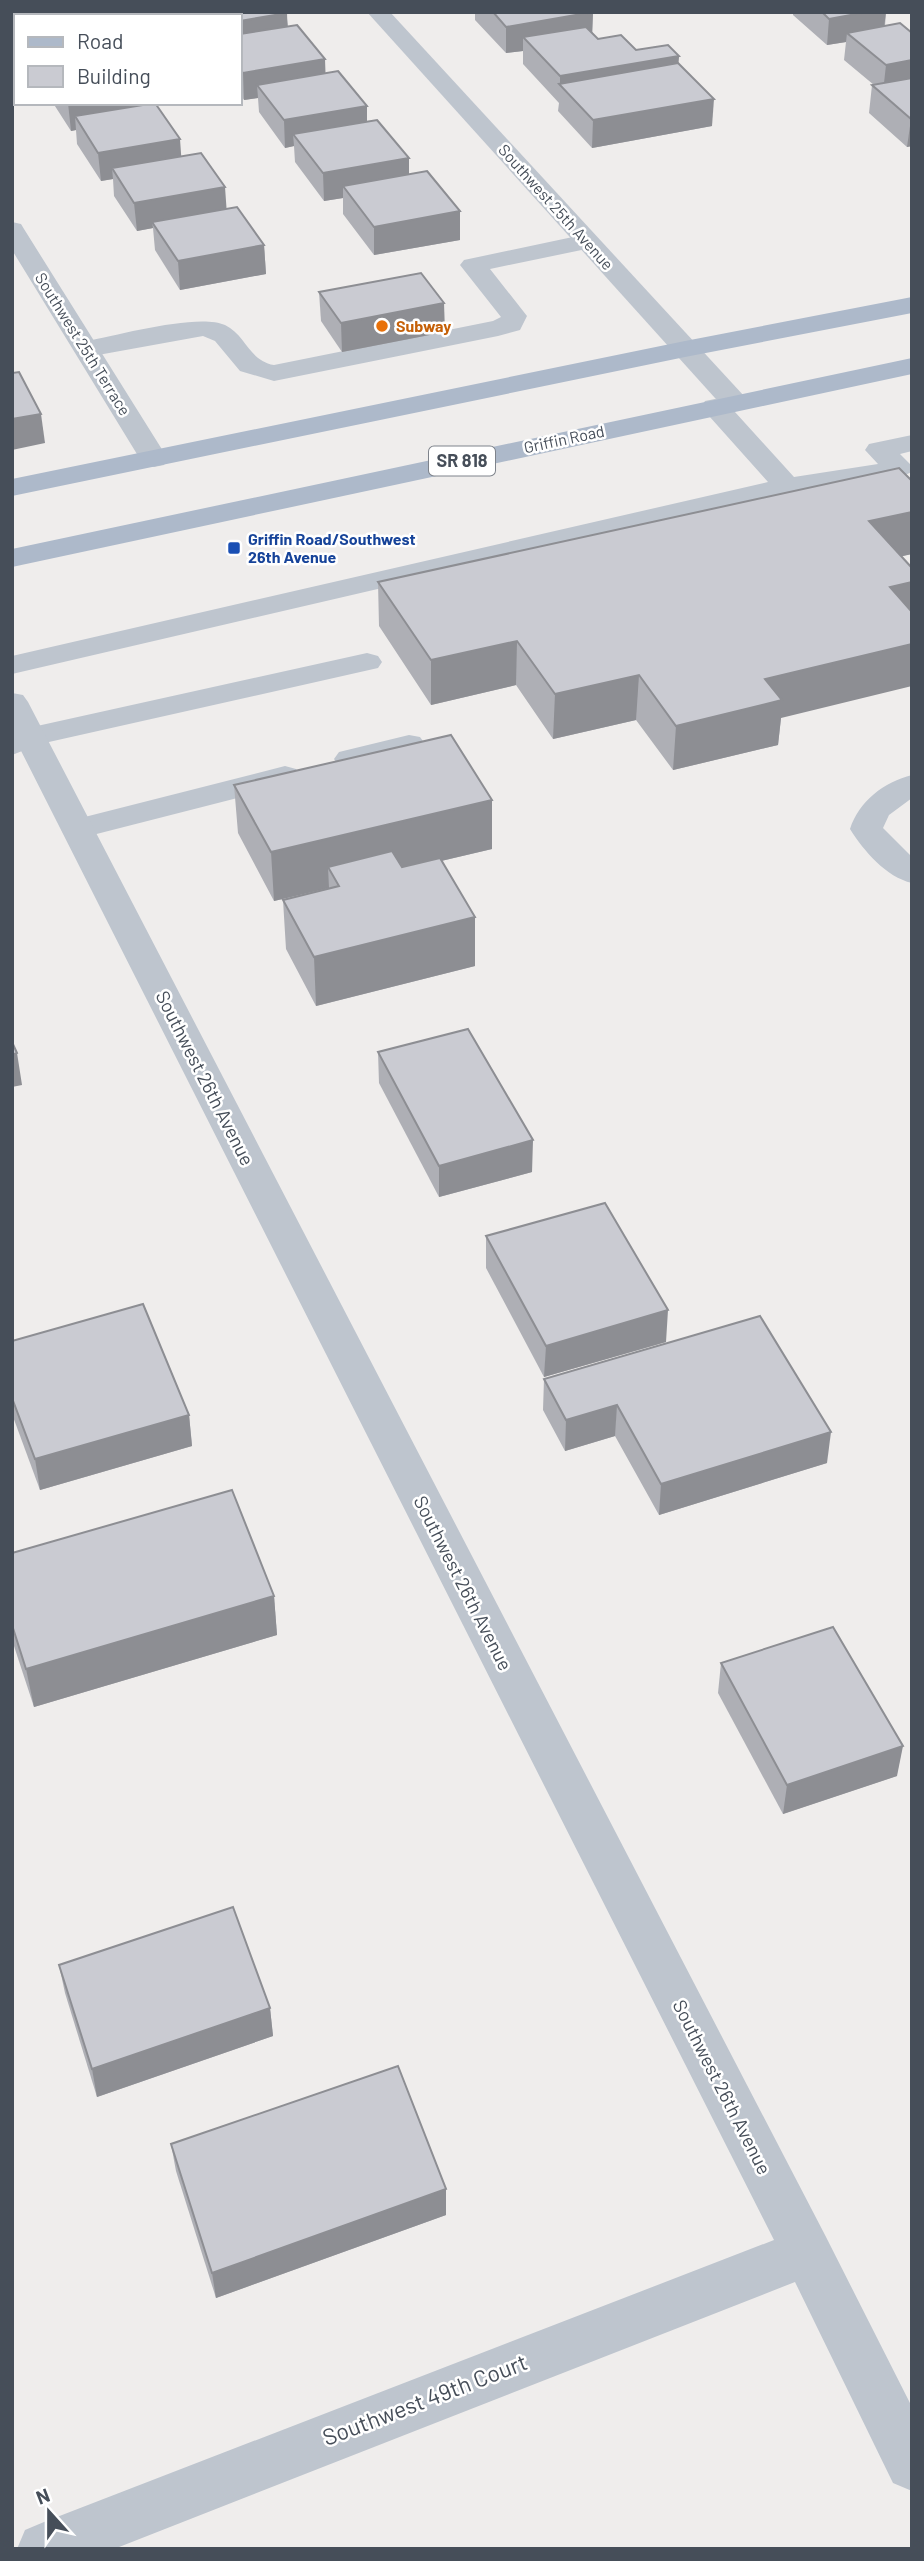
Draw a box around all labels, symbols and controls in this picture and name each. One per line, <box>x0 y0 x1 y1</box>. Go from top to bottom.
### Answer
legend <box>14 14 242 105</box>
text: Road <box>77 28 123 53</box>
text: Building <box>77 63 151 88</box>
street label: Southwest 25th Avenue <box>495 140 618 273</box>
street label: Southwest 25th Terrace <box>32 269 135 419</box>
place label: Subway <box>396 316 451 335</box>
marker: Subway <box>374 318 390 334</box>
street label: Griffin Road <box>522 421 606 456</box>
road number: SR 818 <box>429 447 495 476</box>
place label: Griffin Road/Southwest 26th Avenue <box>248 529 416 566</box>
marker: Griffin Road/Southwest 26th Avenue <box>226 540 242 556</box>
street label: Southwest 26th Avenue <box>151 987 260 1169</box>
street label: Southwest 26th Avenue <box>409 1492 518 1674</box>
street label: Southwest 26th Avenue <box>668 1996 777 2178</box>
street label: Southwest 49th Court <box>318 2347 531 2451</box>
north arrow <box>14 2477 84 2547</box>
text: N <box>33 2483 53 2509</box>

